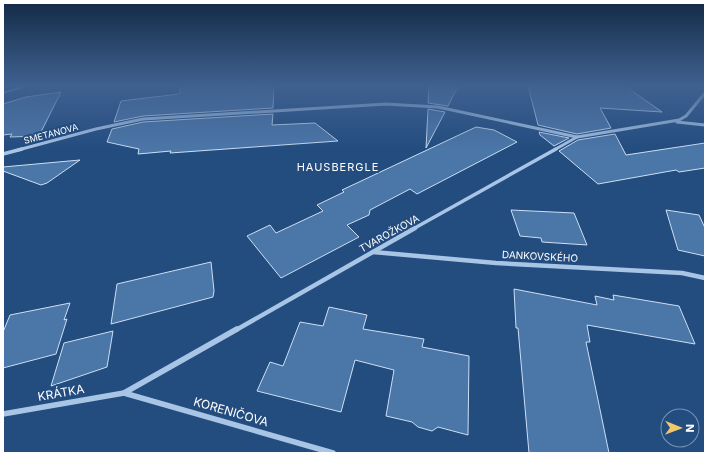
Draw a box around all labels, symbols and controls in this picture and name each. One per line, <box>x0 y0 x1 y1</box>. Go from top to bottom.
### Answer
street label: SMETANOVA <box>23 121 79 146</box>
district label: HAUSBERGLE <box>297 160 379 174</box>
street label: TVAROŽKOVA <box>356 211 421 254</box>
street label: DANKOVSKÉHO <box>502 247 579 264</box>
street label: KRÁTKA <box>36 381 85 404</box>
street label: KORENIČOVA <box>192 394 270 429</box>
north arrow <box>660 408 700 448</box>
text: N <box>683 424 697 432</box>

